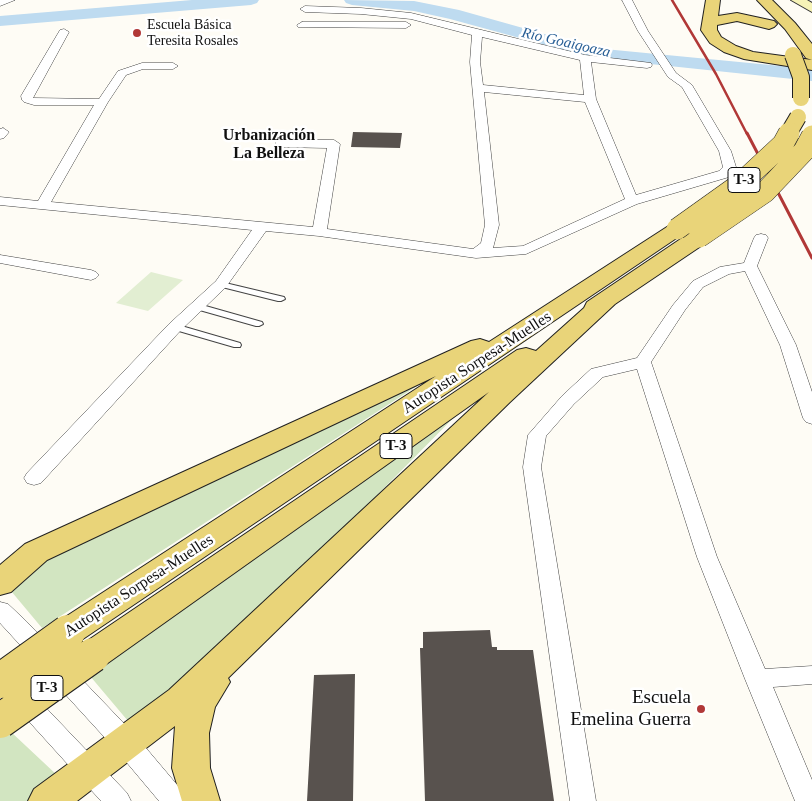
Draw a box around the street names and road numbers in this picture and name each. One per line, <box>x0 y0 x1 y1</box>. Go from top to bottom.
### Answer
road number: T-3 <box>728 168 760 192</box>
street label: Autopista Sorpesa-Muelles <box>399 308 555 418</box>
road number: T-3 <box>380 434 412 458</box>
street label: Autopista Sorpesa-Muelles <box>61 531 217 641</box>
road number: T-3 <box>31 676 63 700</box>

